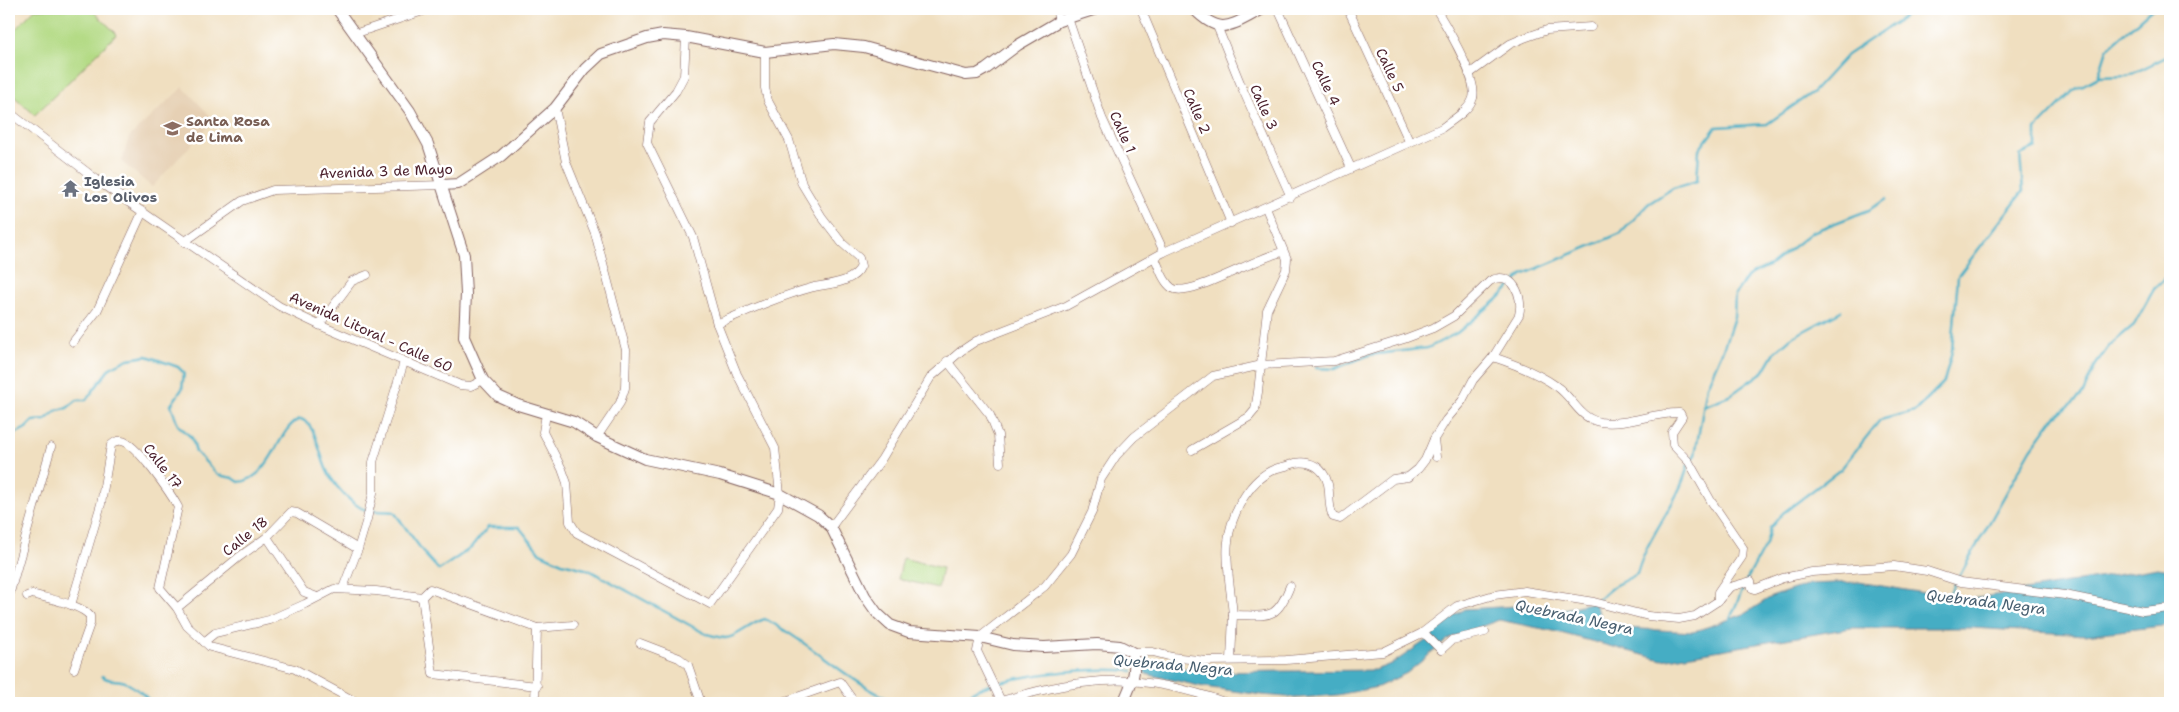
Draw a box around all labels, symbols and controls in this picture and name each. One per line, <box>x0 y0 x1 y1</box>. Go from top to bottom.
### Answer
street label: Calle 5 <box>1372 45 1408 95</box>
street label: Calle 4 <box>1308 58 1344 109</box>
street label: Calle 3 <box>1246 81 1282 133</box>
street label: Calle 2 <box>1179 85 1215 137</box>
street label: Calle 1 <box>1106 108 1140 156</box>
place label: Santa Rosa de Lima <box>186 112 270 146</box>
school or university icon: Santa Rosa de Lima <box>162 119 182 139</box>
street label: Avenida 3 de Mayo <box>319 160 453 182</box>
place label: Iglesia Los Olivos <box>84 172 157 206</box>
temple icon: Iglesia Los Olivos <box>60 179 80 199</box>
street label: Avenida Litoral - Calle 60 <box>287 288 455 376</box>
street label: Calle 17 <box>140 440 186 492</box>
street label: Calle 18 <box>219 512 271 560</box>
water label: Quebrada Negra <box>1925 585 2047 619</box>
water label: Quebrada Negra <box>1513 595 1635 639</box>
water label: Quebrada Negra <box>1112 650 1234 680</box>

